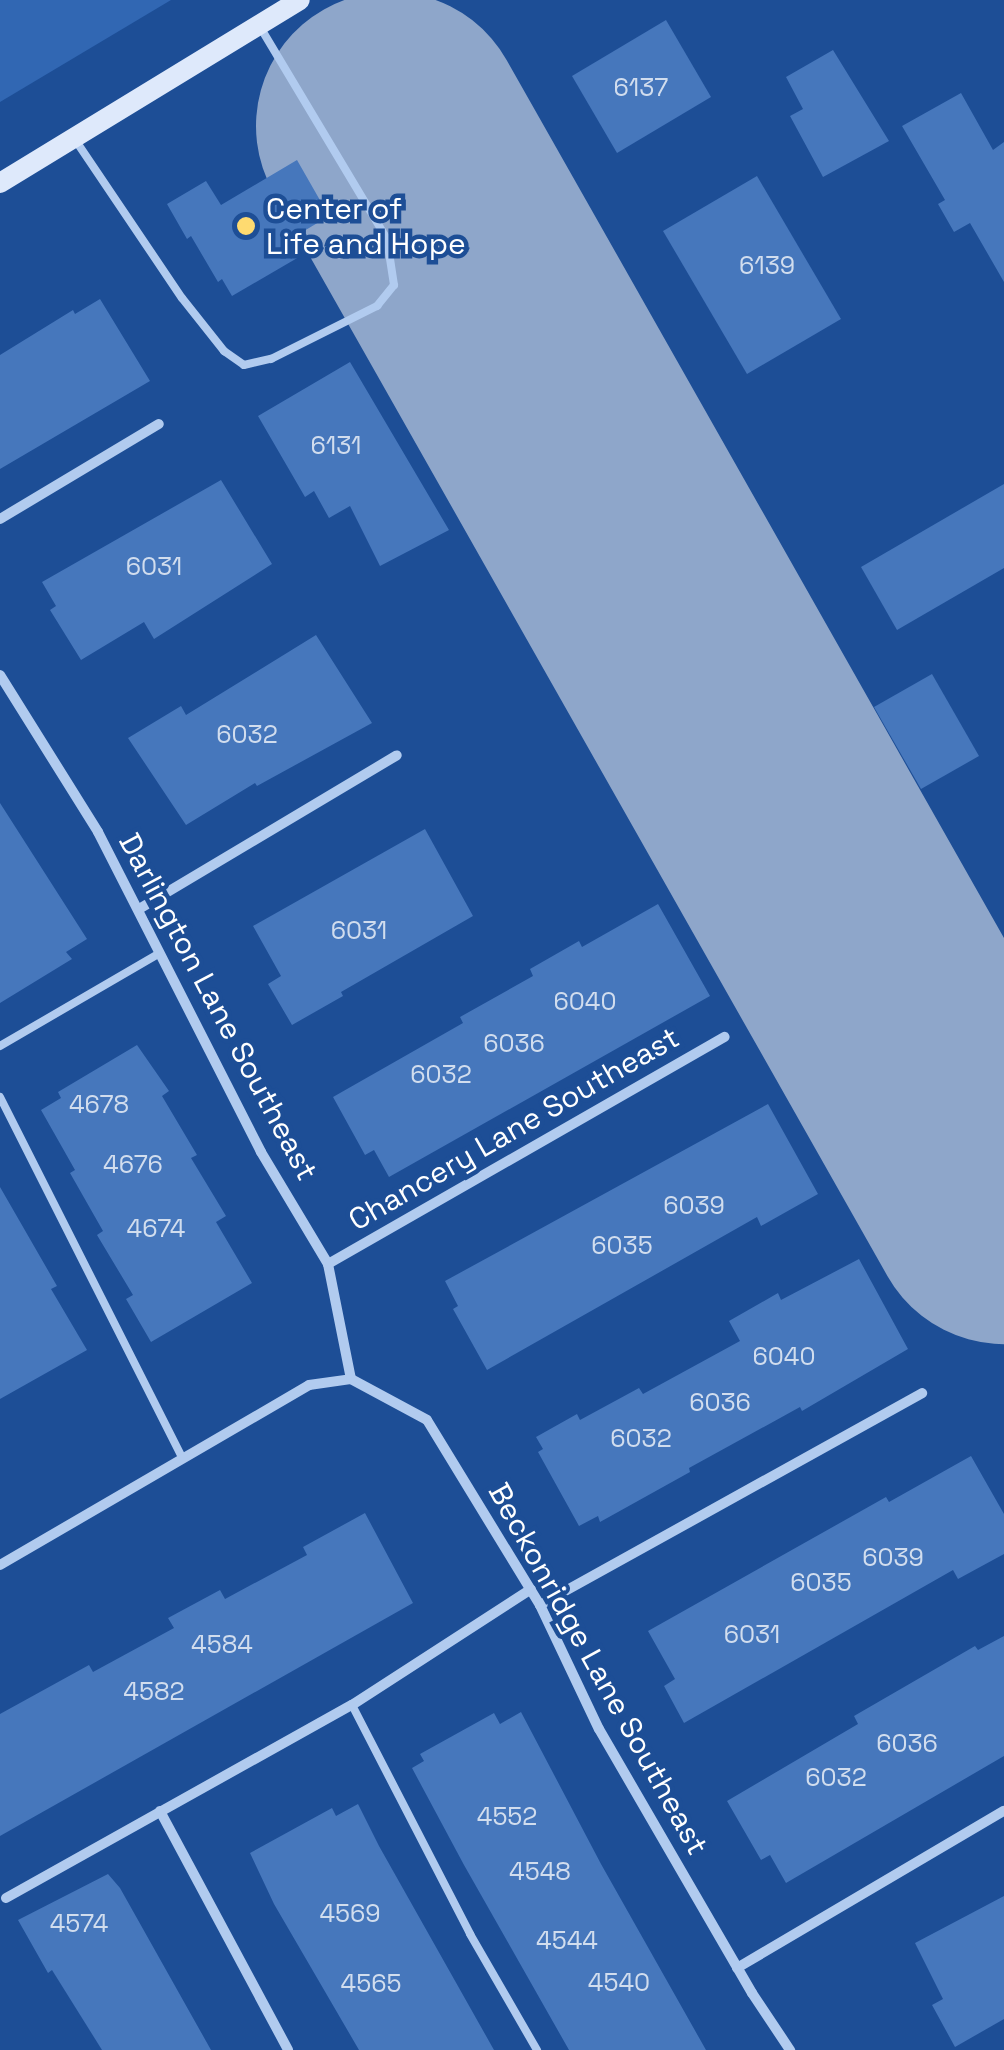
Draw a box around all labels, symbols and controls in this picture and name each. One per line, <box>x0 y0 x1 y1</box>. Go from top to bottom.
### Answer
house number: 6137 <box>614 72 668 102</box>
place label: Center of Life and Hope <box>266 191 466 262</box>
marker: Center of Life and Hope <box>235 215 257 237</box>
house number: 6139 <box>739 250 795 280</box>
house number: 6131 <box>311 430 361 460</box>
house number: 6031 <box>126 551 182 581</box>
house number: 6032 <box>216 719 278 749</box>
street label: Darlington Lane Southeast <box>111 827 325 1187</box>
house number: 6031 <box>331 915 387 945</box>
house number: 6040 <box>554 986 616 1016</box>
street label: Chancery Lane Southeast <box>342 1020 686 1238</box>
house number: 6036 <box>483 1028 545 1058</box>
house number: 6032 <box>410 1059 472 1089</box>
house number: 4678 <box>69 1089 129 1119</box>
house number: 4676 <box>103 1149 163 1179</box>
house number: 6039 <box>663 1190 725 1220</box>
house number: 4674 <box>127 1213 185 1243</box>
house number: 6035 <box>591 1230 653 1260</box>
house number: 6040 <box>753 1341 815 1371</box>
house number: 6036 <box>689 1387 751 1417</box>
house number: 6032 <box>610 1423 672 1453</box>
street label: Beckonridge Lane Southeast <box>481 1477 715 1861</box>
house number: 6039 <box>862 1542 924 1572</box>
house number: 6035 <box>790 1567 852 1597</box>
house number: 6031 <box>724 1619 780 1649</box>
house number: 4584 <box>191 1629 253 1659</box>
house number: 4582 <box>123 1676 185 1706</box>
house number: 6036 <box>876 1728 938 1758</box>
house number: 6032 <box>805 1762 867 1792</box>
house number: 4552 <box>477 1801 537 1831</box>
house number: 4548 <box>509 1856 571 1886</box>
house number: 4569 <box>319 1898 381 1928</box>
house number: 4574 <box>50 1908 108 1938</box>
house number: 4544 <box>536 1925 598 1955</box>
house number: 4540 <box>588 1967 650 1997</box>
house number: 4565 <box>341 1968 401 1998</box>

